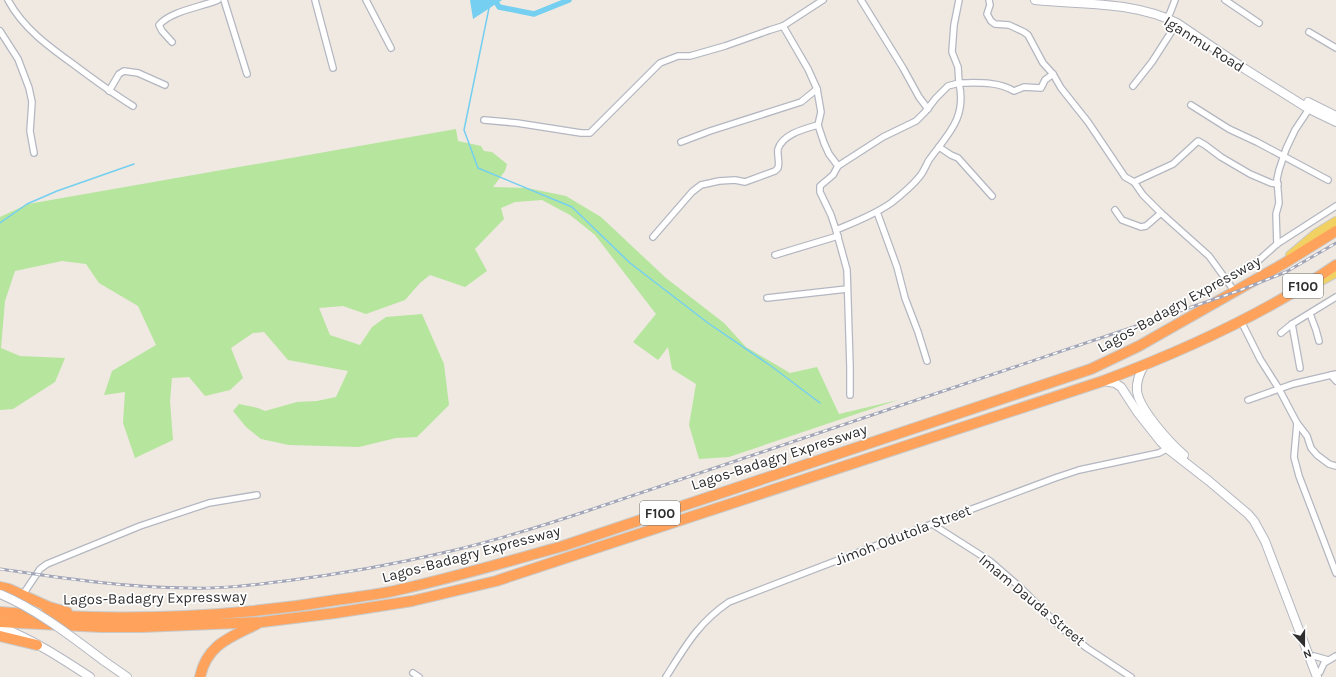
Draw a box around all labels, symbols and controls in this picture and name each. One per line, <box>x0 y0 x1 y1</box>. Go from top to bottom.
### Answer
street label: Iganmu Road <box>1161 12 1247 76</box>
street label: Lagos-Badagry Expressway <box>1094 252 1264 356</box>
road number: F100 <box>1283 274 1323 298</box>
street label: Lagos-Badagry Expressway <box>689 420 869 494</box>
road number: F100 <box>640 501 680 525</box>
street label: Jimoh Odutola Street <box>833 501 974 569</box>
street label: Lagos-Badagry Expressway <box>380 521 562 587</box>
street label: Imam Dauda Street <box>975 550 1089 650</box>
street label: Lagos-Badagry Expressway <box>63 587 247 609</box>
north arrow <box>1284 625 1324 665</box>
text: N <box>1301 646 1313 661</box>

